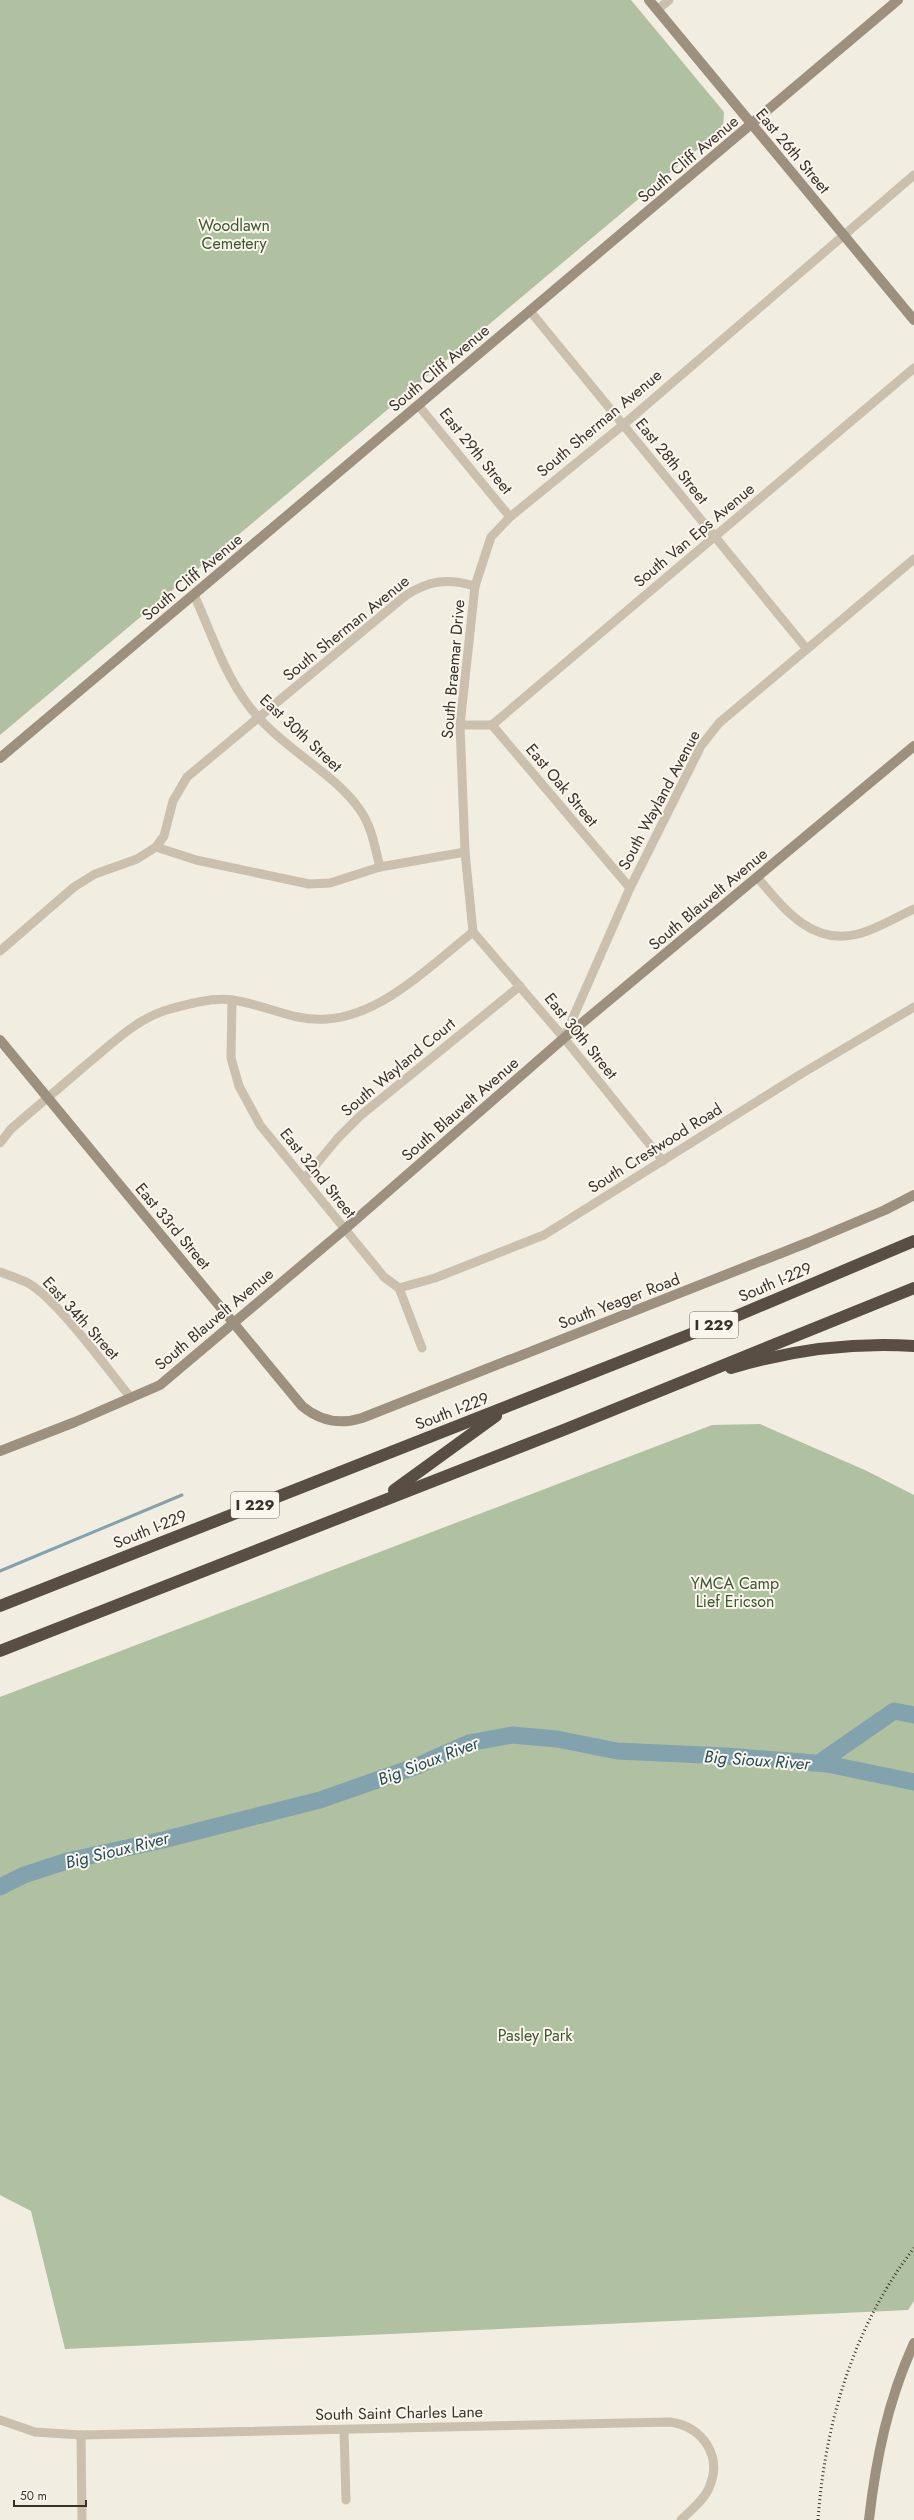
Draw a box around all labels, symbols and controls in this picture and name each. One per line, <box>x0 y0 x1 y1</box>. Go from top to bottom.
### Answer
street label: East 26th Street <box>750 103 836 199</box>
street label: South Cliff Avenue <box>633 110 743 208</box>
park label: Woodlawn Cemetery <box>198 214 270 255</box>
street label: South Cliff Avenue <box>384 319 494 417</box>
street label: South Sherman Avenue <box>531 364 667 482</box>
street label: East 29th Street <box>434 403 518 499</box>
street label: East 28th Street <box>630 413 714 509</box>
street label: South Van Eps Avenue <box>628 477 760 593</box>
street label: South Cliff Avenue <box>137 528 247 626</box>
street label: South Sherman Avenue <box>278 570 414 686</box>
street label: South Braemar Drive <box>435 599 471 739</box>
street label: East 30th Street <box>255 689 347 777</box>
street label: South Wayland Avenue <box>612 726 706 874</box>
street label: East Oak Street <box>520 739 604 832</box>
street label: South Blauvelt Avenue <box>644 842 772 956</box>
street label: East 30th Street <box>539 988 623 1084</box>
street label: South Wayland Court <box>336 1012 460 1122</box>
street label: South Blauvelt Avenue <box>396 1051 524 1167</box>
street label: South Crestwood Road <box>584 1097 726 1199</box>
street label: East 32nd Street <box>274 1123 362 1223</box>
street label: East 33rd Street <box>130 1178 216 1274</box>
street label: South I-229 <box>735 1256 815 1308</box>
street label: South Blauvelt Avenue <box>150 1262 278 1376</box>
street label: South Yeager Road <box>555 1267 683 1335</box>
street label: East 34th Street <box>37 1271 125 1365</box>
road number: I 229 <box>690 1312 738 1338</box>
street label: South I-229 <box>412 1386 492 1436</box>
road number: I 229 <box>231 1492 279 1518</box>
street label: South I-229 <box>110 1504 190 1554</box>
park label: YMCA Camp Lief Ericson <box>691 1572 779 1613</box>
water label: Big Sioux River <box>374 1730 483 1791</box>
water label: Big Sioux River <box>703 1744 812 1776</box>
water label: Big Sioux River <box>63 1825 172 1874</box>
park label: Pasley Park <box>498 2024 573 2047</box>
street label: South Saint Charles Lane <box>315 2400 483 2426</box>
scale bar <box>14 2482 86 2508</box>
text: 50 m <box>20 2487 47 2505</box>

